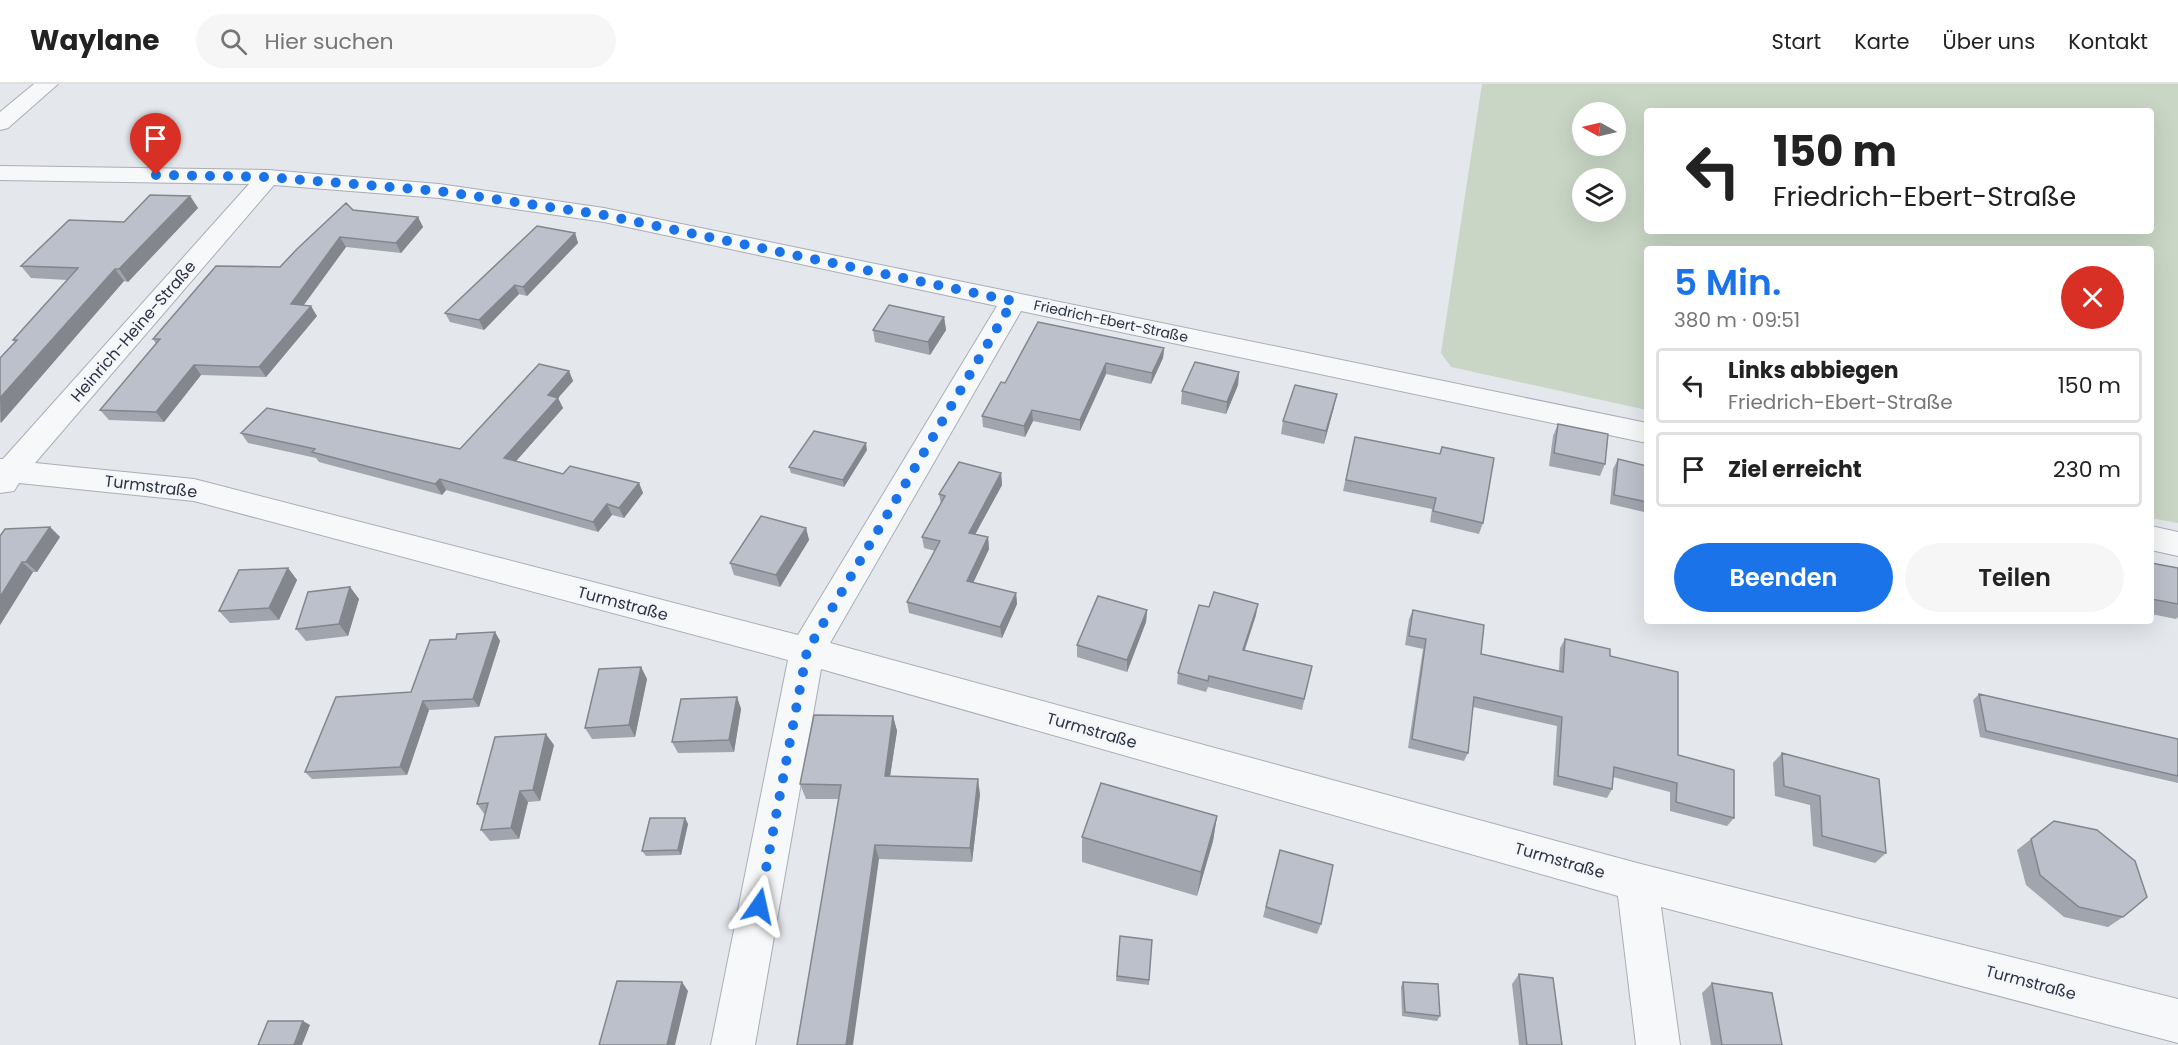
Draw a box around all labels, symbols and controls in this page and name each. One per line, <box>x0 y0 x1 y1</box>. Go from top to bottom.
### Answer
search box <box>196 14 616 68</box>
text: Waylane <box>30 21 160 60</box>
icon: search <box>217 25 250 58</box>
text: Hier suchen <box>265 26 394 57</box>
text: Start <box>1772 27 1821 56</box>
text: Karte <box>1854 27 1910 56</box>
text: Über uns <box>1943 27 2035 56</box>
text: Kontakt <box>2068 27 2148 56</box>
north arrow <box>1572 102 1626 156</box>
map controls <box>1572 102 1626 222</box>
pin <box>130 113 181 175</box>
icon: arrive <box>139 122 172 155</box>
text: 150 m <box>1773 122 1897 181</box>
icon: left <box>1674 132 1752 210</box>
button: layers <box>1572 168 1626 222</box>
text: Friedrich-Ebert-Straße <box>1773 178 2076 215</box>
street label: Heinrich-Heine-Straße <box>65 256 201 407</box>
text: 5 Min. <box>1674 257 1781 308</box>
button: close <box>2061 266 2124 329</box>
street label: Friedrich-Ebert-Straße <box>1032 295 1190 347</box>
text: 380 m · 09:51 <box>1674 306 1800 334</box>
text: Links abbiegen <box>1728 355 1899 386</box>
icon: left <box>1677 369 1710 402</box>
text: 150 m <box>2058 370 2121 401</box>
text: Friedrich-Ebert-Straße <box>1728 388 1953 416</box>
icon: arrive <box>1677 453 1710 486</box>
text: Ziel erreicht <box>1728 454 1862 485</box>
text: 230 m <box>2053 454 2121 485</box>
street label: Turmstraße <box>103 469 199 504</box>
button: Beenden <box>1674 543 1893 612</box>
button: Teilen <box>1905 543 2124 612</box>
street label: Turmstraße <box>575 580 671 627</box>
street label: Turmstraße <box>1044 707 1140 754</box>
street label: Turmstraße <box>1512 837 1608 884</box>
position arrow <box>727 874 791 938</box>
street label: Turmstraße <box>1983 959 2079 1006</box>

